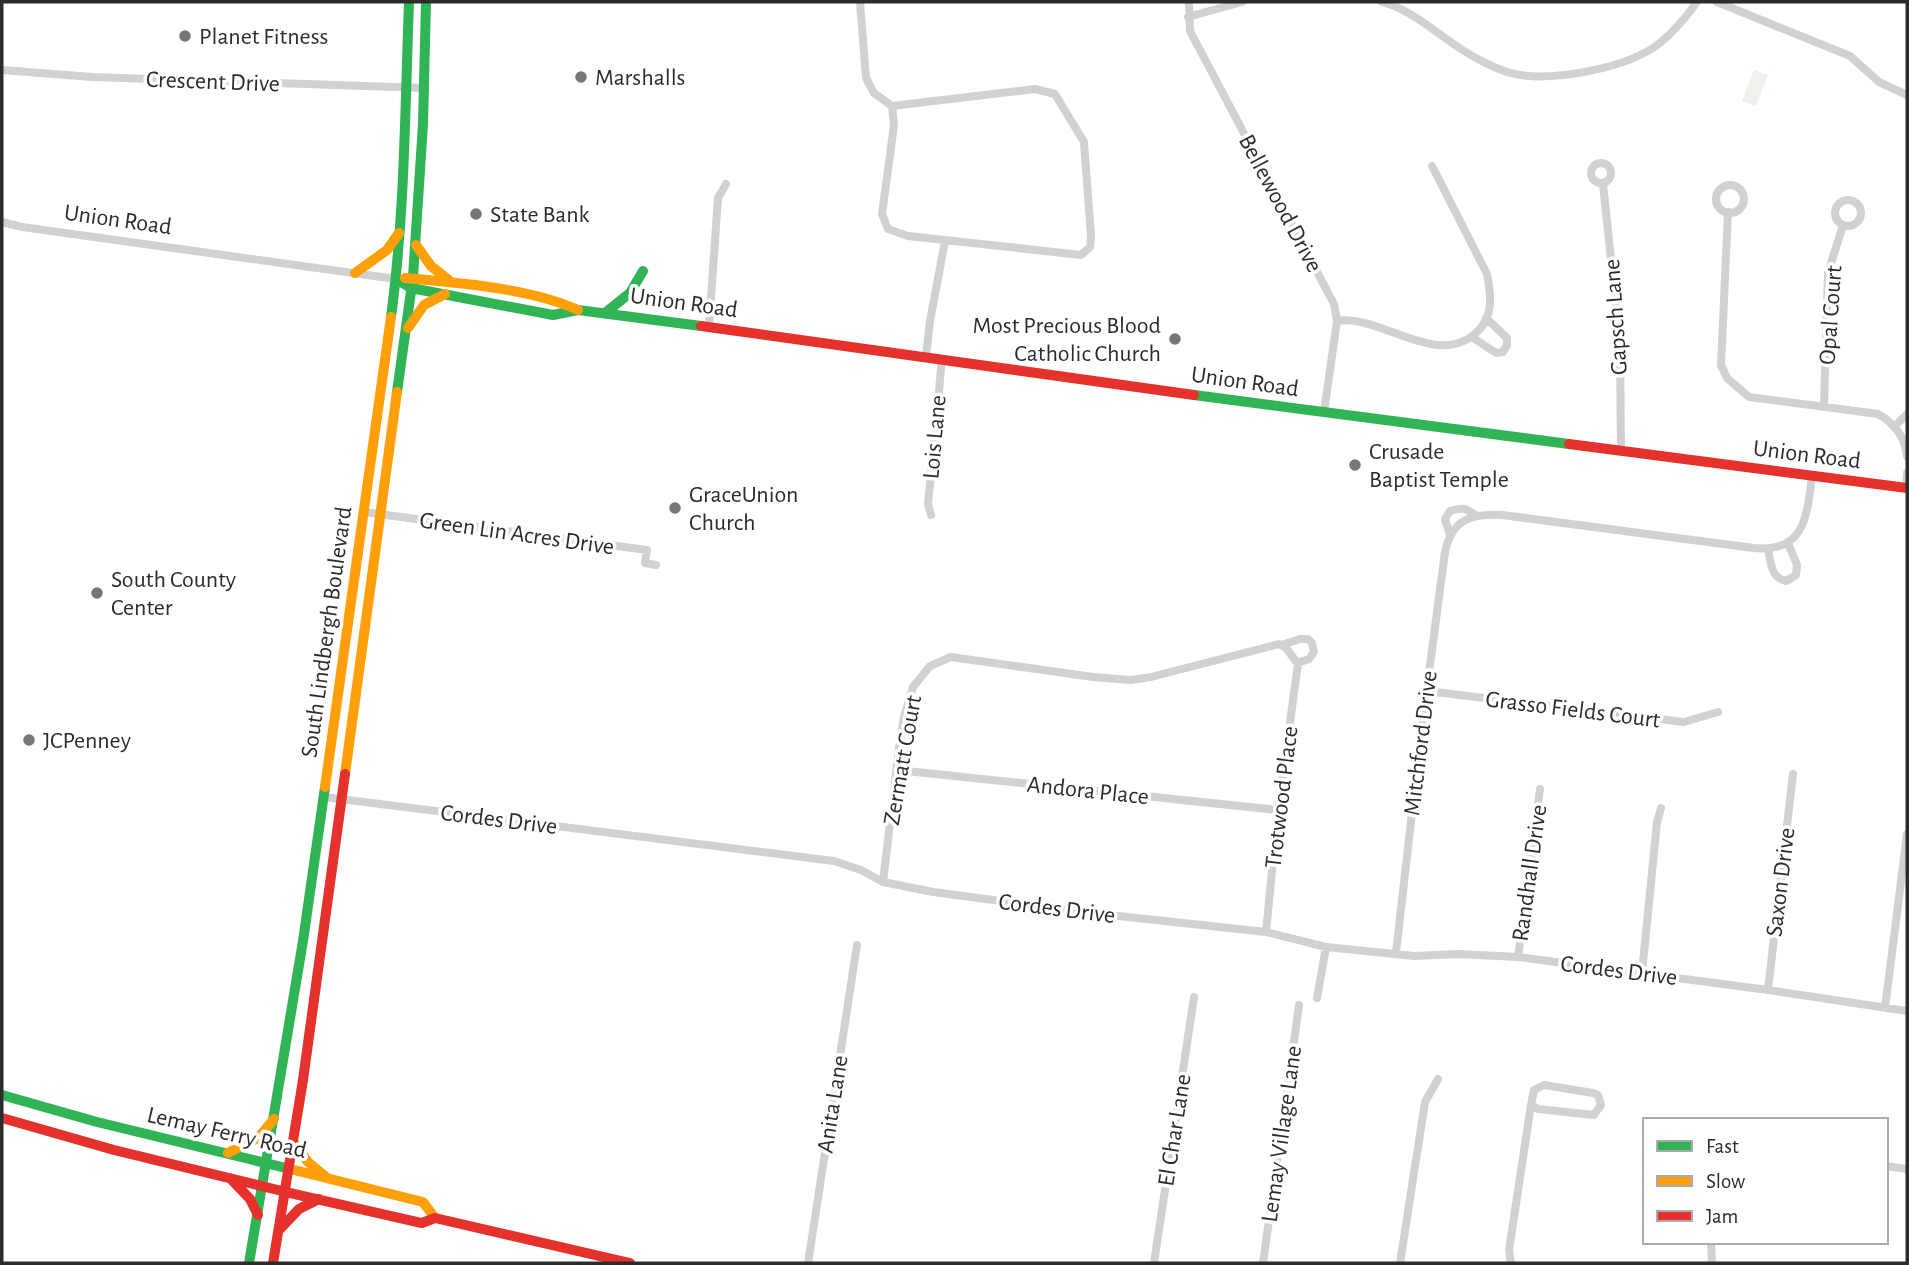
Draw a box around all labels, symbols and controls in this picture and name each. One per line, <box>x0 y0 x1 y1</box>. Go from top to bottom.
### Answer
place label: Planet Fitness <box>199 25 328 49</box>
marker: Planet Fitness <box>177 28 193 44</box>
place label: Marshalls <box>595 66 685 90</box>
street label: Crescent Drive <box>146 68 280 96</box>
marker: Marshalls <box>573 69 589 85</box>
street label: Bellewood Drive <box>1234 131 1326 276</box>
street label: Union Road <box>63 201 173 239</box>
place label: State Bank <box>490 203 590 227</box>
marker: State Bank <box>468 206 484 222</box>
street label: Gapsch Lane <box>1600 258 1632 376</box>
street label: Opal Court <box>1816 264 1846 366</box>
street label: Union Road <box>629 284 739 322</box>
place label: Most Precious Blood Catholic Church <box>973 314 1161 366</box>
marker: Most Precious Blood Catholic Church <box>1167 331 1183 347</box>
street label: Union Road <box>1190 363 1300 401</box>
street label: Lois Lane <box>919 394 951 480</box>
street label: Union Road <box>1752 436 1862 474</box>
place label: Crusade Baptist Temple <box>1369 440 1509 492</box>
marker: Crusade Baptist Temple <box>1347 457 1363 473</box>
place label: GraceUnion Church <box>689 483 798 535</box>
marker: GraceUnion Church <box>667 500 683 516</box>
street label: South Lindbergh Boulevard <box>297 505 356 759</box>
street label: Green Lin Acres Drive <box>418 508 616 560</box>
place label: South County Center <box>111 568 236 620</box>
marker: South County Center <box>89 585 105 601</box>
street label: Mitchford Drive <box>1400 669 1442 817</box>
street label: Grasso Fields Court <box>1484 687 1662 733</box>
street label: Zermatt Court <box>880 693 926 827</box>
street label: Trotwood Place <box>1261 725 1303 870</box>
place label: JCPenney <box>43 729 131 753</box>
marker: JCPenney <box>21 732 37 748</box>
street label: Andora Place <box>1026 773 1150 809</box>
street label: Cordes Drive <box>439 801 559 839</box>
street label: Randhall Drive <box>1509 803 1551 943</box>
street label: Saxon Drive <box>1762 826 1800 938</box>
street label: Cordes Drive <box>997 890 1117 928</box>
street label: Cordes Drive <box>1559 952 1679 990</box>
street label: Lemay Village Lane <box>1258 1044 1306 1224</box>
street label: Anita Lane <box>813 1053 853 1155</box>
street label: El Char Lane <box>1154 1072 1196 1188</box>
street label: Lemay Ferry Road <box>145 1103 309 1163</box>
legend <box>1643 1118 1888 1244</box>
text: Fast <box>1706 1136 1739 1157</box>
text: Slow <box>1706 1171 1745 1192</box>
text: Jam <box>1706 1206 1738 1227</box>

